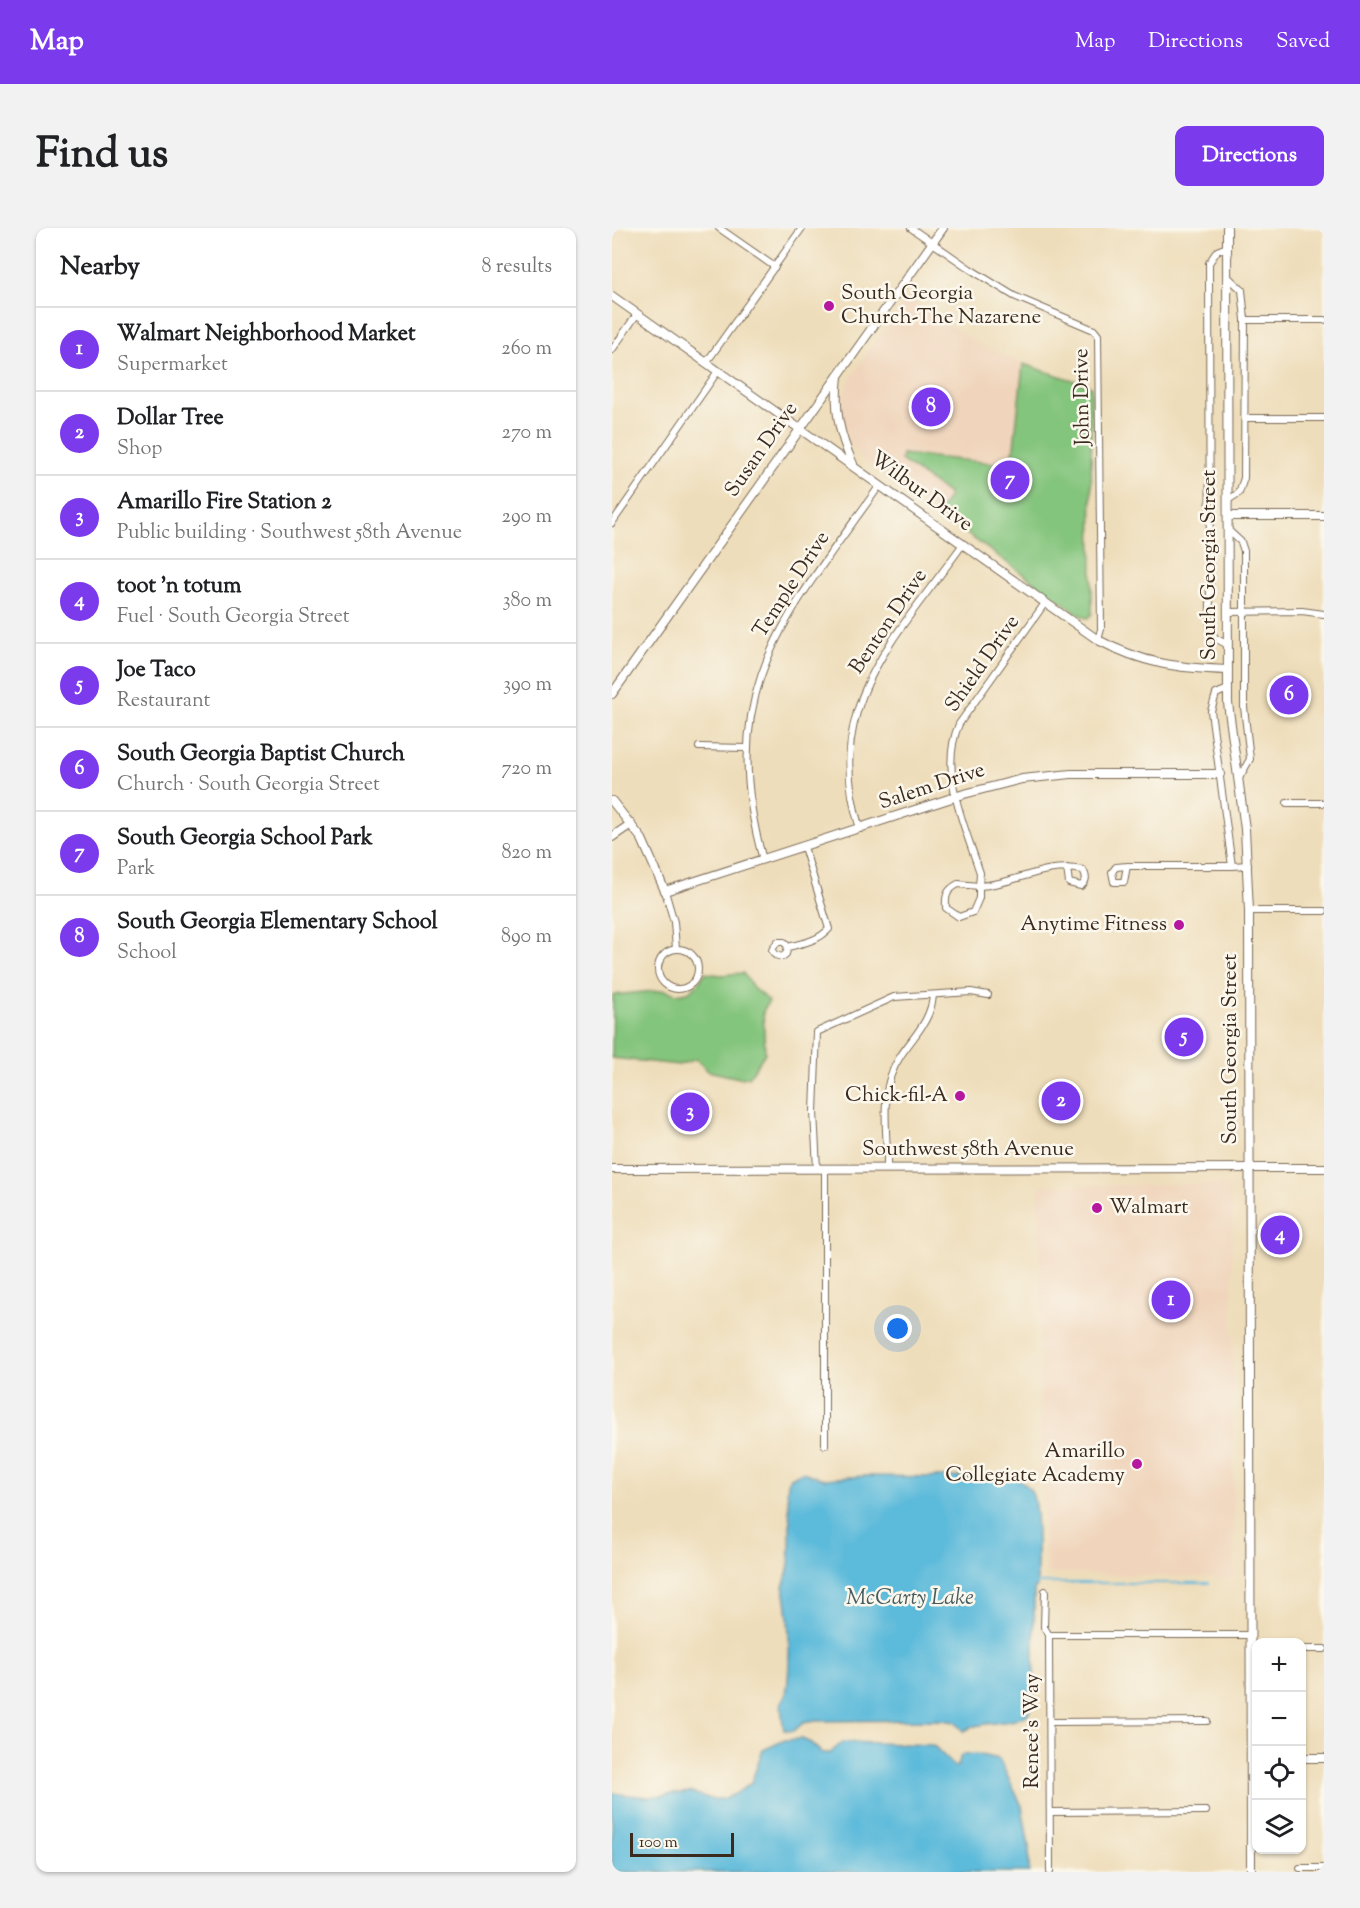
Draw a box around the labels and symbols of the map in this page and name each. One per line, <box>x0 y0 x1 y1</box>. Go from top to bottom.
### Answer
place label: South Georgia Church-The Nazarene <box>841 279 1041 333</box>
marker: South Georgia Church-The Nazarene <box>822 299 836 313</box>
street label: John Drive <box>1067 348 1099 447</box>
pin: 8 <box>912 384 950 429</box>
street label: Susan Drive <box>718 396 806 504</box>
street label: Wilbur Drive <box>863 444 979 540</box>
pin: 7 <box>990 458 1030 502</box>
street label: South Georgia Street <box>1195 470 1225 661</box>
street label: Temple Drive <box>746 526 838 644</box>
street label: Benton Drive <box>843 563 935 681</box>
street label: Shield Drive <box>938 609 1028 719</box>
pin: 6 <box>1270 672 1308 718</box>
street label: Salem Drive <box>875 756 989 818</box>
place label: Anytime Fitness <box>1020 910 1167 940</box>
marker: Anytime Fitness <box>1172 918 1186 932</box>
street label: South Georgia Street <box>1216 954 1246 1145</box>
pin: 5 <box>1164 1014 1204 1060</box>
pin: 2 <box>1042 1078 1080 1124</box>
place label: Chick-fil-A <box>845 1081 948 1111</box>
marker: Chick-fil-A <box>953 1089 967 1103</box>
pin: 3 <box>670 1090 710 1134</box>
street label: Southwest 58th Avenue <box>862 1135 1074 1165</box>
place label: Walmart <box>1109 1193 1188 1223</box>
marker: Walmart <box>1090 1201 1104 1215</box>
pin: 4 <box>1260 1212 1300 1258</box>
pin: 1 <box>1152 1278 1190 1322</box>
your location <box>883 1314 912 1343</box>
place label: Amarillo Collegiate Academy <box>945 1437 1126 1491</box>
marker: Amarillo Collegiate Academy <box>1130 1457 1144 1471</box>
water label: McCarty Lake <box>846 1583 974 1615</box>
street label: Renee's Way <box>1018 1673 1048 1789</box>
scale bar <box>630 1830 734 1858</box>

